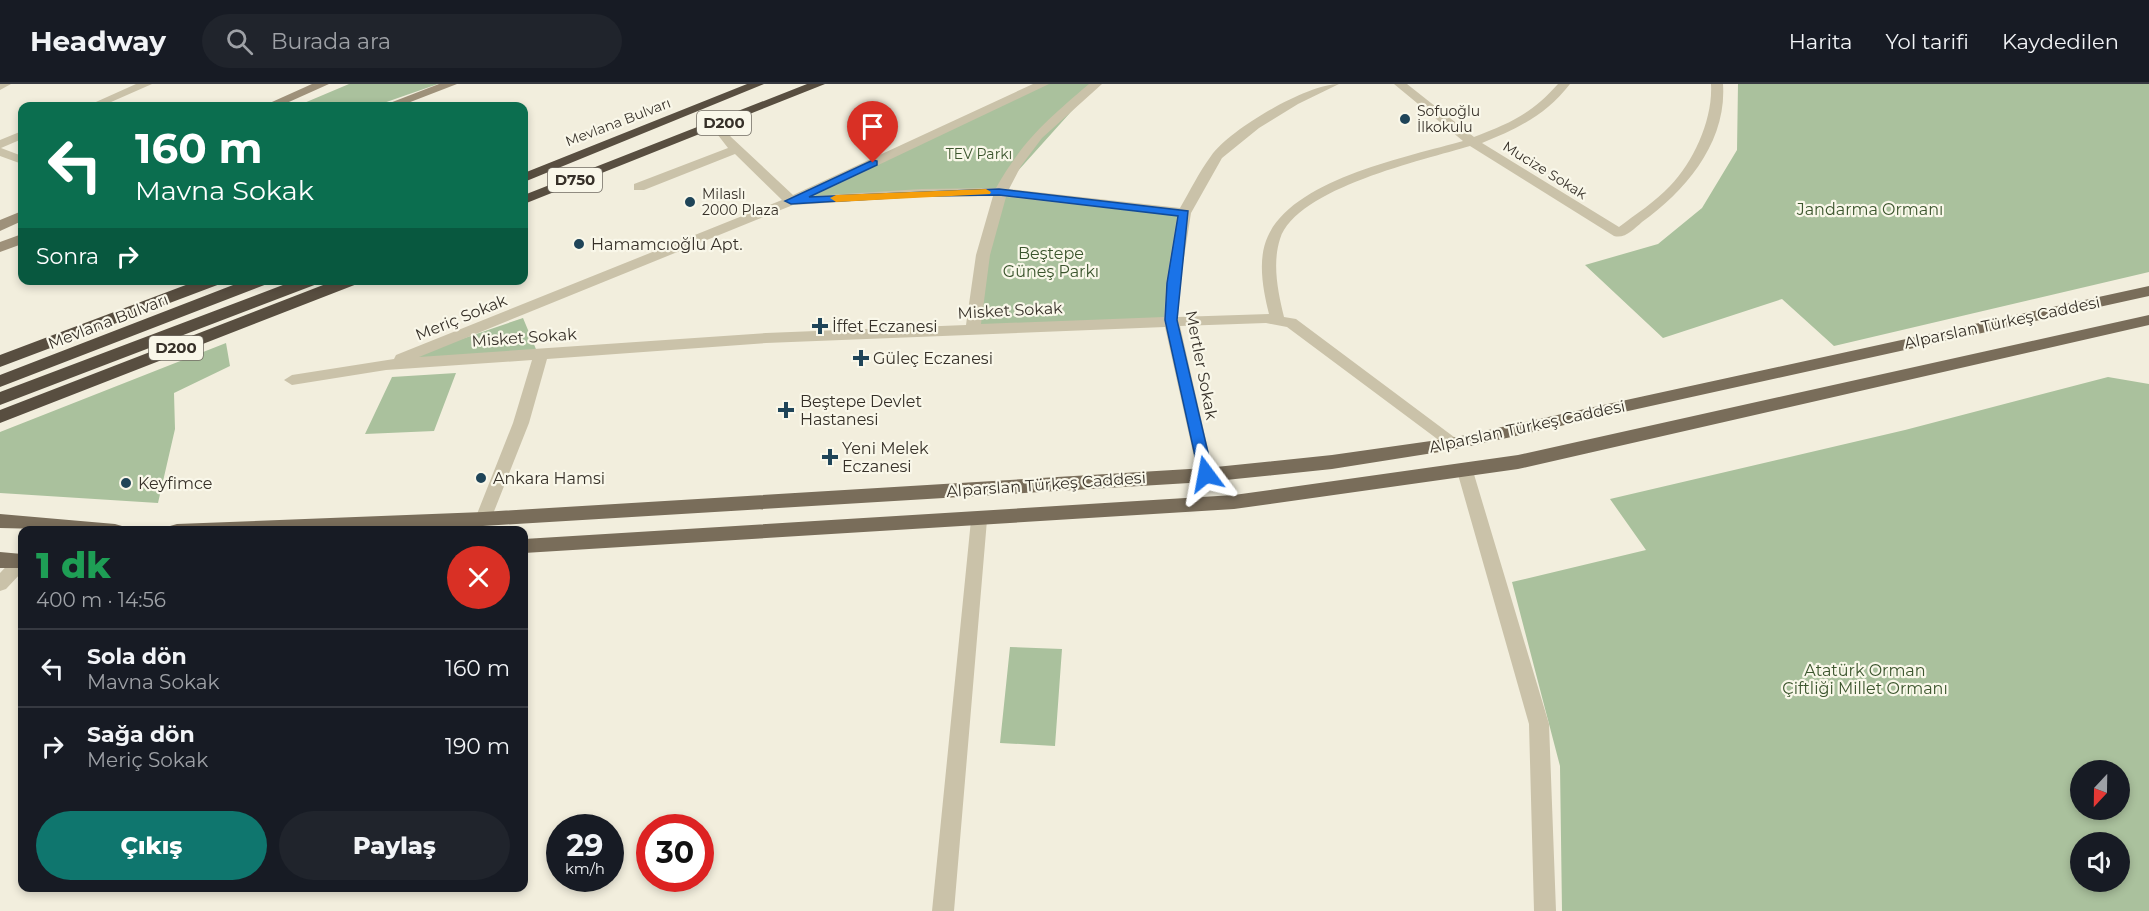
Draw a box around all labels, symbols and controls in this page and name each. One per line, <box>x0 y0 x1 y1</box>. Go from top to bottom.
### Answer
search box <box>202 14 622 68</box>
text: Headway <box>30 24 166 58</box>
icon: search <box>223 25 256 58</box>
text: Burada ara <box>271 28 391 55</box>
text: Harita <box>1789 29 1852 54</box>
text: Yol tarifi <box>1885 29 1969 54</box>
text: Kaydedilen <box>2002 29 2119 54</box>
street label: Mevlana Bulvarı <box>563 94 673 150</box>
pin <box>847 101 898 163</box>
place label: Sofuoğlu İlkokulu <box>1417 102 1480 136</box>
icon: arrive <box>856 110 889 143</box>
road number: D200 <box>697 111 751 135</box>
marker: Sofuoğlu İlkokulu <box>1398 112 1412 126</box>
text: 160 m <box>135 122 263 174</box>
icon: left <box>36 126 114 204</box>
street label: Mucize Sokak <box>1500 137 1591 203</box>
park label: TEV Parkı <box>946 145 1012 163</box>
road number: D750 <box>548 168 602 192</box>
text: Mavna Sokak <box>135 174 314 207</box>
place label: Milaslı 2000 Plaza <box>702 185 779 219</box>
marker: Milaslı 2000 Plaza <box>683 195 697 209</box>
park label: Jandarma Ormanı <box>1796 200 1943 219</box>
place label: Hamamcıoğlu Apt. <box>591 235 743 254</box>
marker: Hamamcıoğlu Apt. <box>572 237 586 251</box>
icon: right <box>111 240 144 273</box>
text: Sonra <box>36 243 99 270</box>
park label: Beştepe Güneş Parkı <box>1003 244 1099 281</box>
street label: Mevlana Bulvarı <box>45 290 171 353</box>
street label: Meriç Sokak <box>413 290 510 344</box>
street label: Alparslan Türkeş Caddesi <box>1902 292 2102 353</box>
street label: Misket Sokak <box>957 298 1064 323</box>
street label: Mertler Sokak <box>1182 309 1222 422</box>
place label: İffet Eczanesi <box>832 317 938 336</box>
marker: İffet Eczanesi <box>813 319 827 333</box>
street label: Misket Sokak <box>471 324 578 351</box>
road number: D200 <box>149 336 203 360</box>
place label: Güleç Eczanesi <box>873 349 993 368</box>
marker: Güleç Eczanesi <box>854 351 868 365</box>
place label: Beştepe Devlet Hastanesi <box>800 392 922 429</box>
street label: Alparslan Türkeş Caddesi <box>1427 396 1627 457</box>
marker: Beştepe Devlet Hastanesi <box>777 401 795 419</box>
place label: Yeni Melek Eczanesi <box>842 439 929 476</box>
position arrow <box>1174 442 1238 506</box>
marker: Yeni Melek Eczanesi <box>823 450 837 464</box>
street label: Alparslan Türkeş Caddesi <box>946 468 1146 501</box>
place label: Ankara Hamsi <box>493 469 605 488</box>
marker: Ankara Hamsi <box>474 471 488 485</box>
place label: Keyfimce <box>138 474 212 493</box>
marker: Keyfimce <box>119 476 133 490</box>
text: 1 dk <box>36 543 111 587</box>
button: close <box>447 546 510 609</box>
text: 400 m · 14:56 <box>36 588 166 612</box>
text: Sola dön <box>87 643 187 670</box>
icon: left <box>36 652 69 685</box>
text: 160 m <box>445 655 510 682</box>
park label: Atatürk Orman Çiftliği Millet Ormanı <box>1782 661 1948 698</box>
text: Mavna Sokak <box>87 670 219 694</box>
text: Sağa dön <box>87 721 195 748</box>
icon: right <box>36 730 69 763</box>
text: 190 m <box>445 733 510 760</box>
text: Meriç Sokak <box>87 748 208 772</box>
north arrow <box>2070 760 2130 820</box>
map controls <box>2070 760 2130 892</box>
button: Çıkış <box>36 811 267 880</box>
button: Paylaş <box>279 811 510 880</box>
speed limit sign: 30 <box>636 814 714 892</box>
text: 29 <box>567 827 603 864</box>
button: sound <box>2070 832 2130 892</box>
text: km/h <box>565 859 605 878</box>

